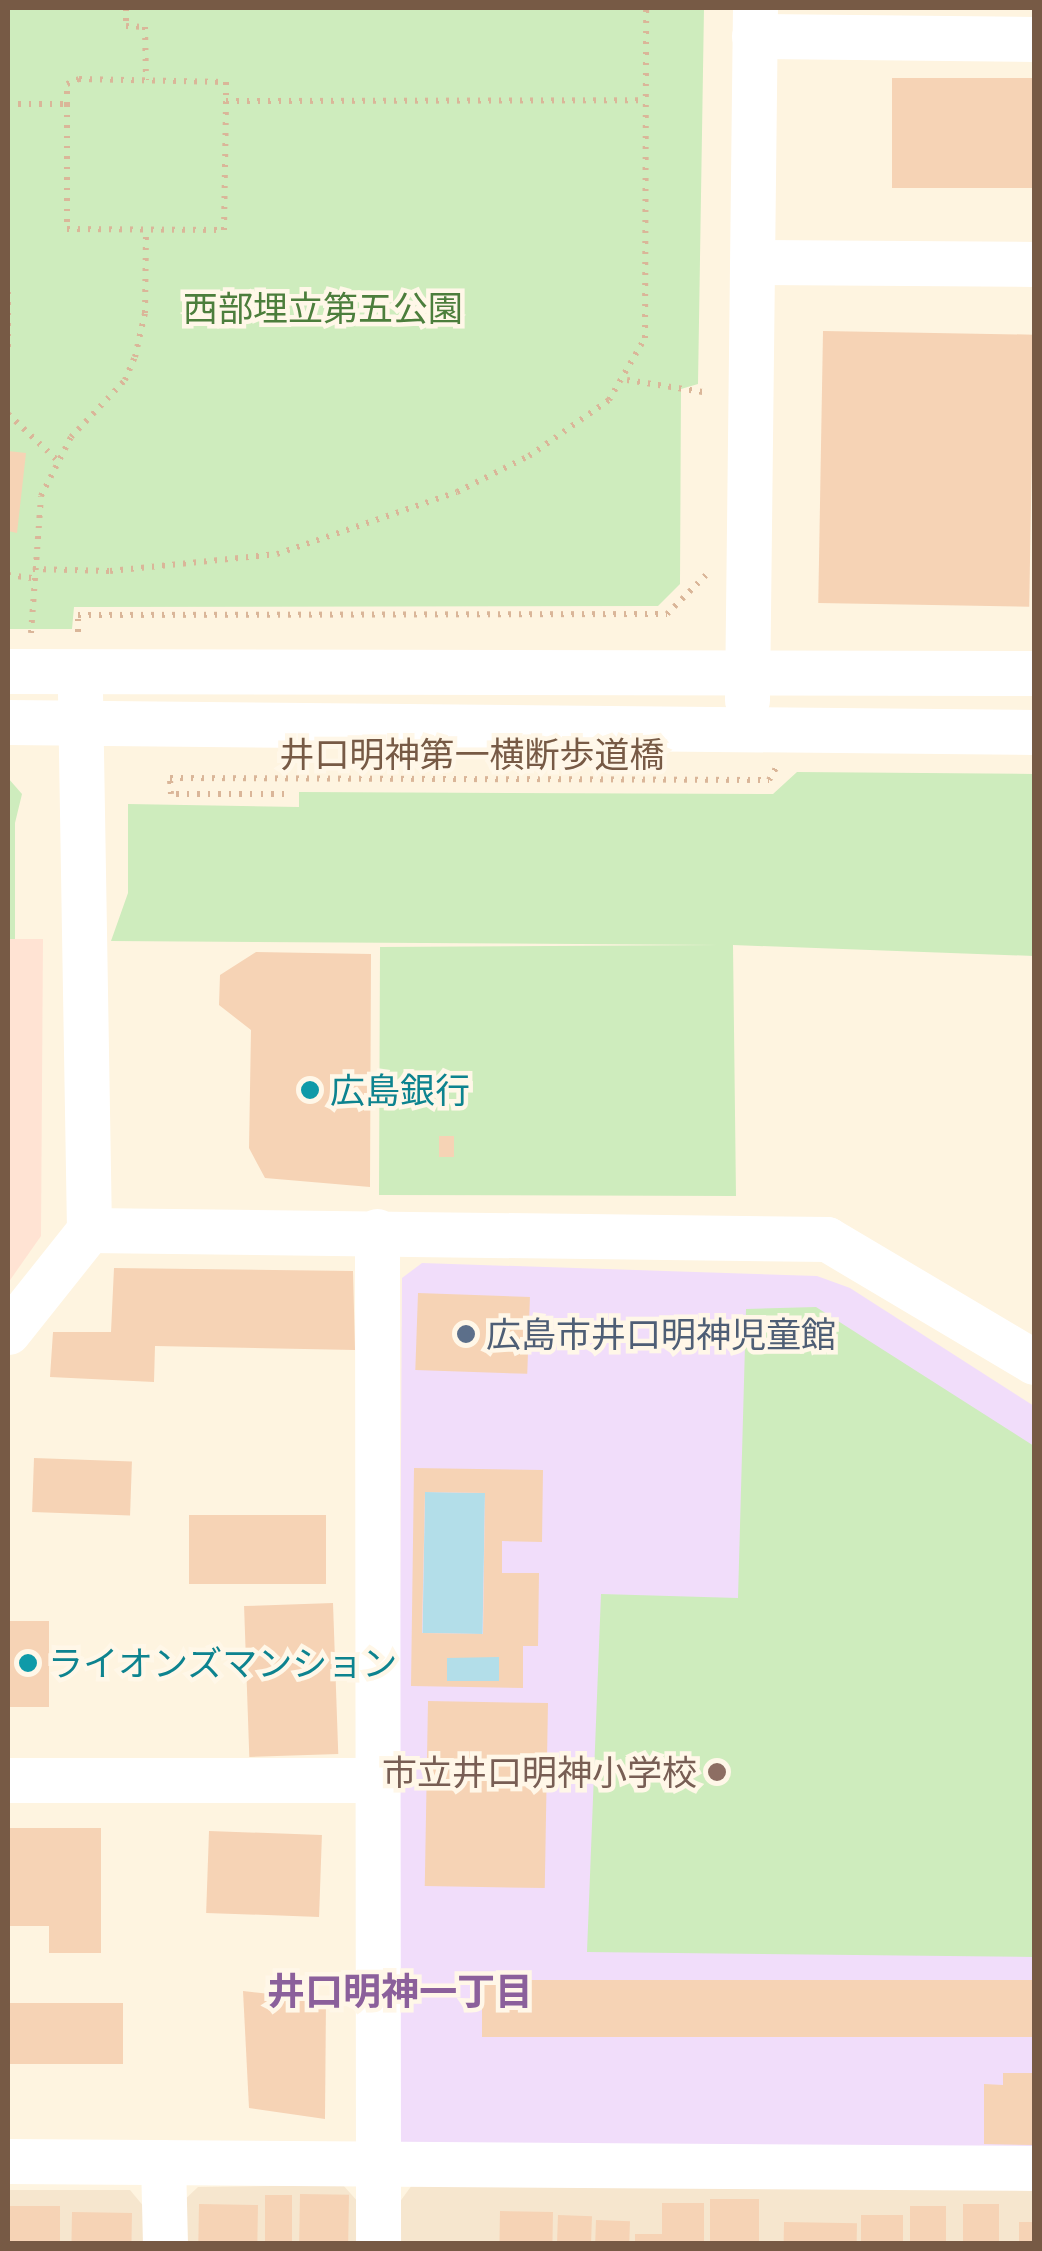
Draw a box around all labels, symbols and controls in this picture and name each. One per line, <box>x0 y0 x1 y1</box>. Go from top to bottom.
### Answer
park label: 西部埋立第五公園 <box>183 287 463 329</box>
street label: 井口明神第一横断歩道橋 <box>280 733 664 775</box>
place label: 広島銀行 <box>330 1069 470 1111</box>
marker: 広島銀行 <box>299 1079 321 1101</box>
place label: 広島市井口明神児童館 <box>486 1313 836 1355</box>
marker: 広島市井口明神児童館 <box>455 1323 477 1345</box>
place label: ライオンズマンション <box>48 1642 398 1684</box>
marker: ライオンズマンション <box>17 1652 39 1674</box>
place label: 市立井口明神小学校 <box>382 1751 697 1793</box>
marker: 市立井口明神小学校 <box>706 1761 728 1783</box>
district label: 井口明神一丁目 <box>267 1969 533 2015</box>

